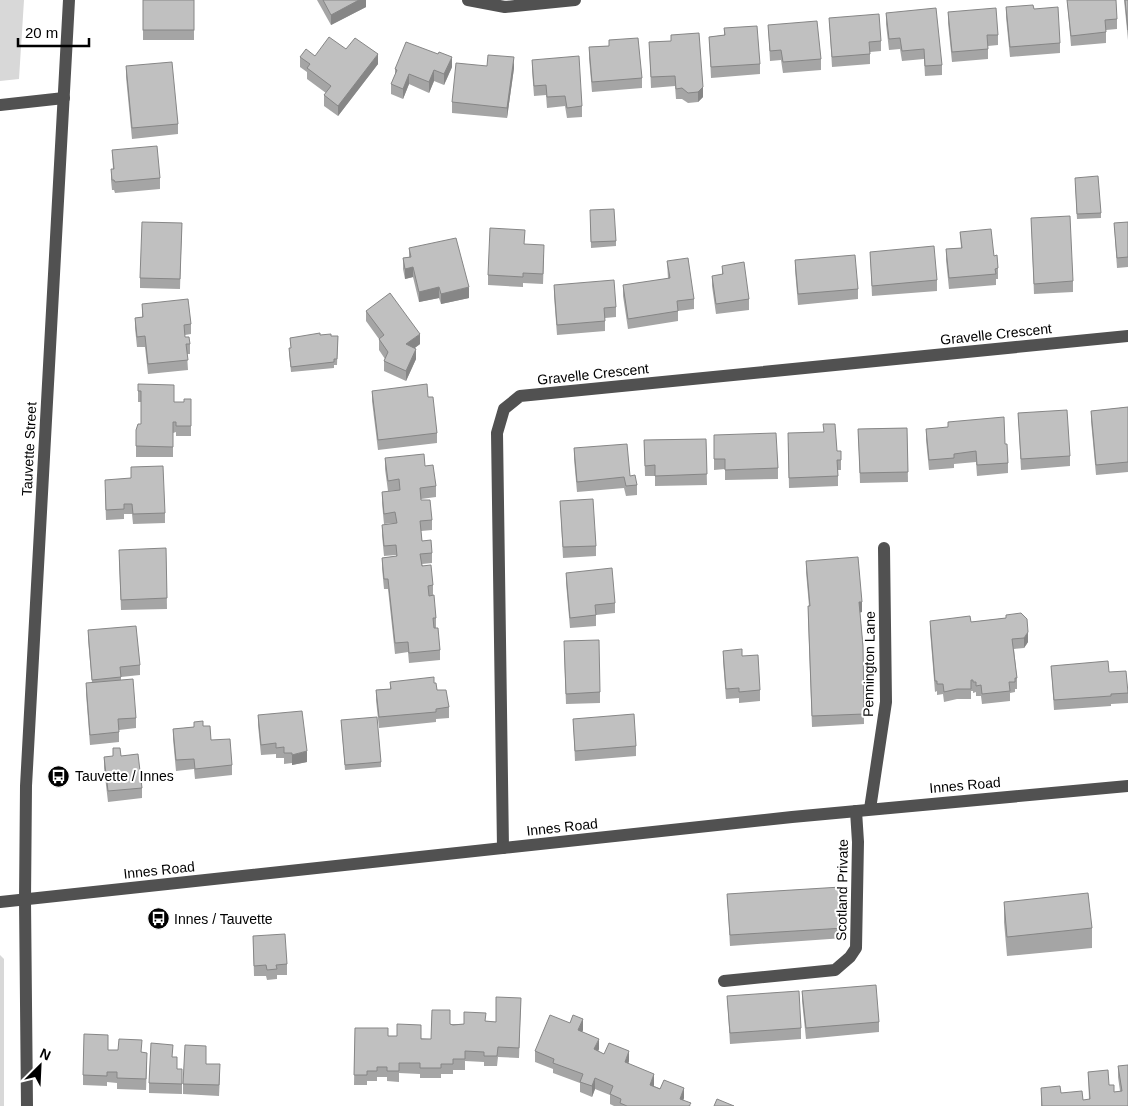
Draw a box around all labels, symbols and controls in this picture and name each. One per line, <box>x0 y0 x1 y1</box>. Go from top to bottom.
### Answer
scale bar <box>18 15 89 47</box>
text: 20 m <box>25 24 58 41</box>
street label: Gravelle Crescent <box>939 320 1053 348</box>
street label: Gravelle Crescent <box>536 360 650 388</box>
street label: Tauvette Street <box>19 401 39 496</box>
street label: Pennington Lane <box>860 611 878 717</box>
bus stop icon: Tauvette / Innes <box>47 764 71 788</box>
place label: Tauvette / Innes <box>75 768 174 784</box>
street label: Innes Road <box>929 774 1001 796</box>
street label: Innes Road <box>526 815 598 839</box>
street label: Scotland Private <box>833 839 851 941</box>
street label: Innes Road <box>123 858 195 882</box>
bus stop icon: Innes / Tauvette <box>146 907 170 931</box>
place label: Innes / Tauvette <box>174 911 273 927</box>
north arrow <box>15 1041 65 1091</box>
text: N <box>37 1045 53 1063</box>

